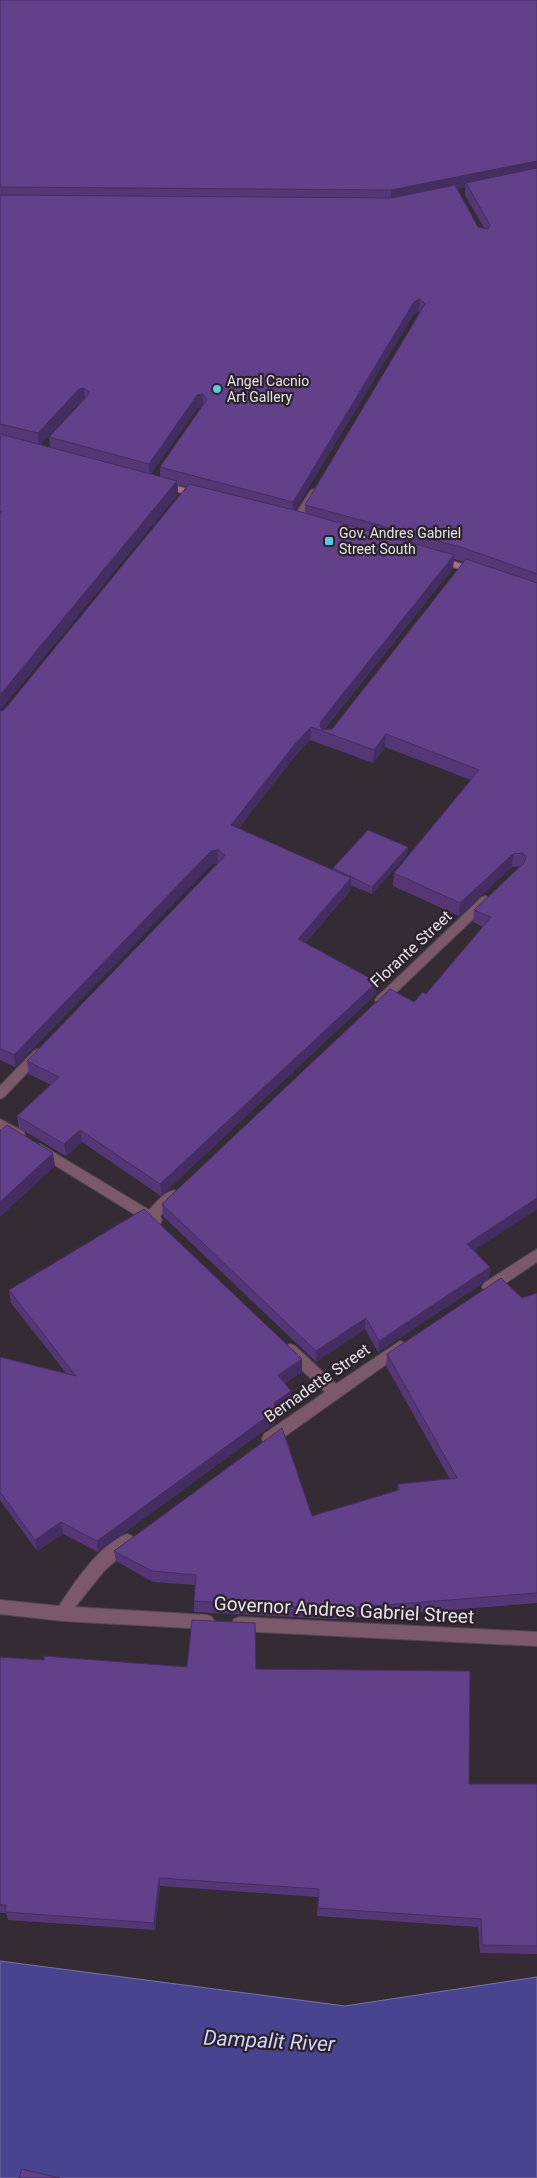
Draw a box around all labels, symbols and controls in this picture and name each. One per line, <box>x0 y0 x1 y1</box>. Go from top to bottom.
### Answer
place label: Angel Cacnio Art Gallery <box>227 373 309 405</box>
marker: Angel Cacnio Art Gallery <box>211 383 223 395</box>
place label: Gov. Andres Gabriel Street South <box>339 525 461 557</box>
marker: Gov. Andres Gabriel Street South <box>323 535 335 547</box>
street label: Florante Street <box>366 906 456 992</box>
street label: Bernadette Street <box>261 1340 373 1426</box>
street label: Governor Andres Gabriel Street <box>213 1592 475 1628</box>
water label: Dampalit River <box>203 2026 336 2056</box>

